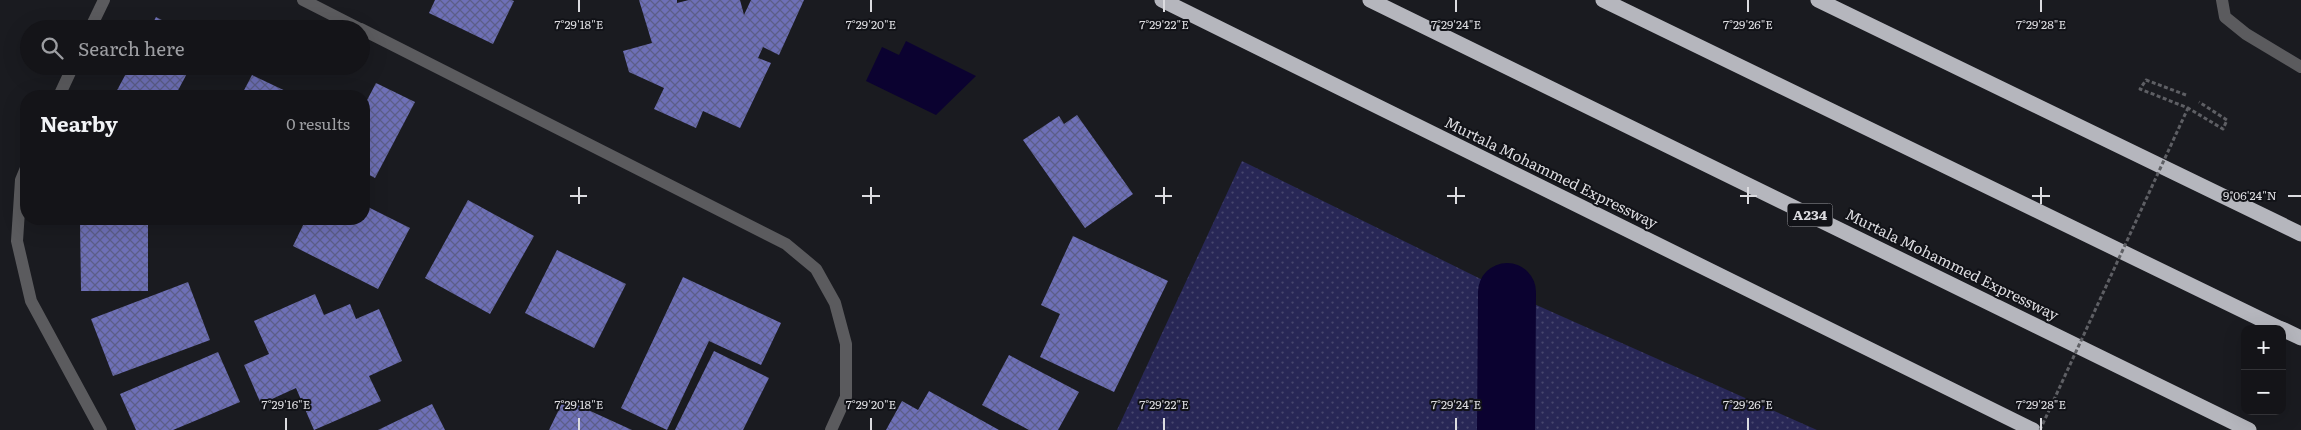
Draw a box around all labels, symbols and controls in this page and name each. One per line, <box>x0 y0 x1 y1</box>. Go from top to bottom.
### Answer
text: 7°29'18"E <box>555 15 604 33</box>
text: 7°29'20"E <box>846 15 897 33</box>
text: 7°29'22"E <box>1139 15 1189 33</box>
text: 7°29'24"E <box>1431 15 1481 33</box>
text: 7°29'26"E <box>1723 15 1773 33</box>
text: 7°29'28"E <box>2016 15 2066 33</box>
search box <box>20 20 370 75</box>
icon: search <box>38 34 66 62</box>
text: Search here <box>78 34 185 62</box>
text: Nearby <box>40 107 118 138</box>
street label: Murtala Mohammed Expressway <box>1441 110 1663 234</box>
text: 0 results <box>286 111 350 135</box>
text: 9°06'24"N <box>2223 186 2277 204</box>
street label: Murtala Mohammed Expressway <box>1842 202 2064 326</box>
road number: A234 <box>1788 204 1832 226</box>
map controls <box>2241 325 2286 415</box>
button: + <box>2241 325 2286 370</box>
button: − <box>2241 370 2286 415</box>
text: 7°29'16"E <box>262 395 311 413</box>
text: 7°29'18"E <box>555 395 604 413</box>
text: 7°29'20"E <box>846 395 897 413</box>
text: 7°29'22"E <box>1139 395 1189 413</box>
text: 7°29'24"E <box>1431 395 1481 413</box>
text: 7°29'26"E <box>1723 395 1773 413</box>
text: 7°29'28"E <box>2016 395 2066 413</box>

